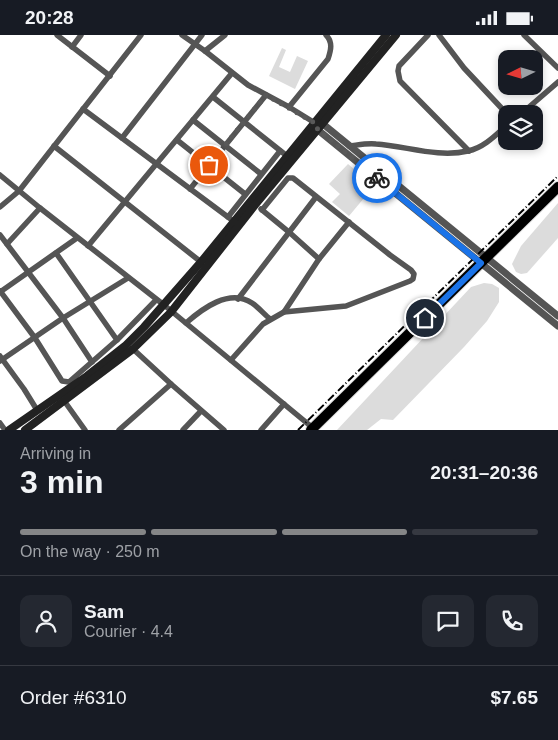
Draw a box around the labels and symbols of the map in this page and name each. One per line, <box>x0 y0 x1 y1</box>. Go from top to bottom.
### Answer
north arrow <box>498 50 542 95</box>
pin <box>188 144 230 186</box>
courier <box>352 153 402 203</box>
pin <box>404 297 446 339</box>

